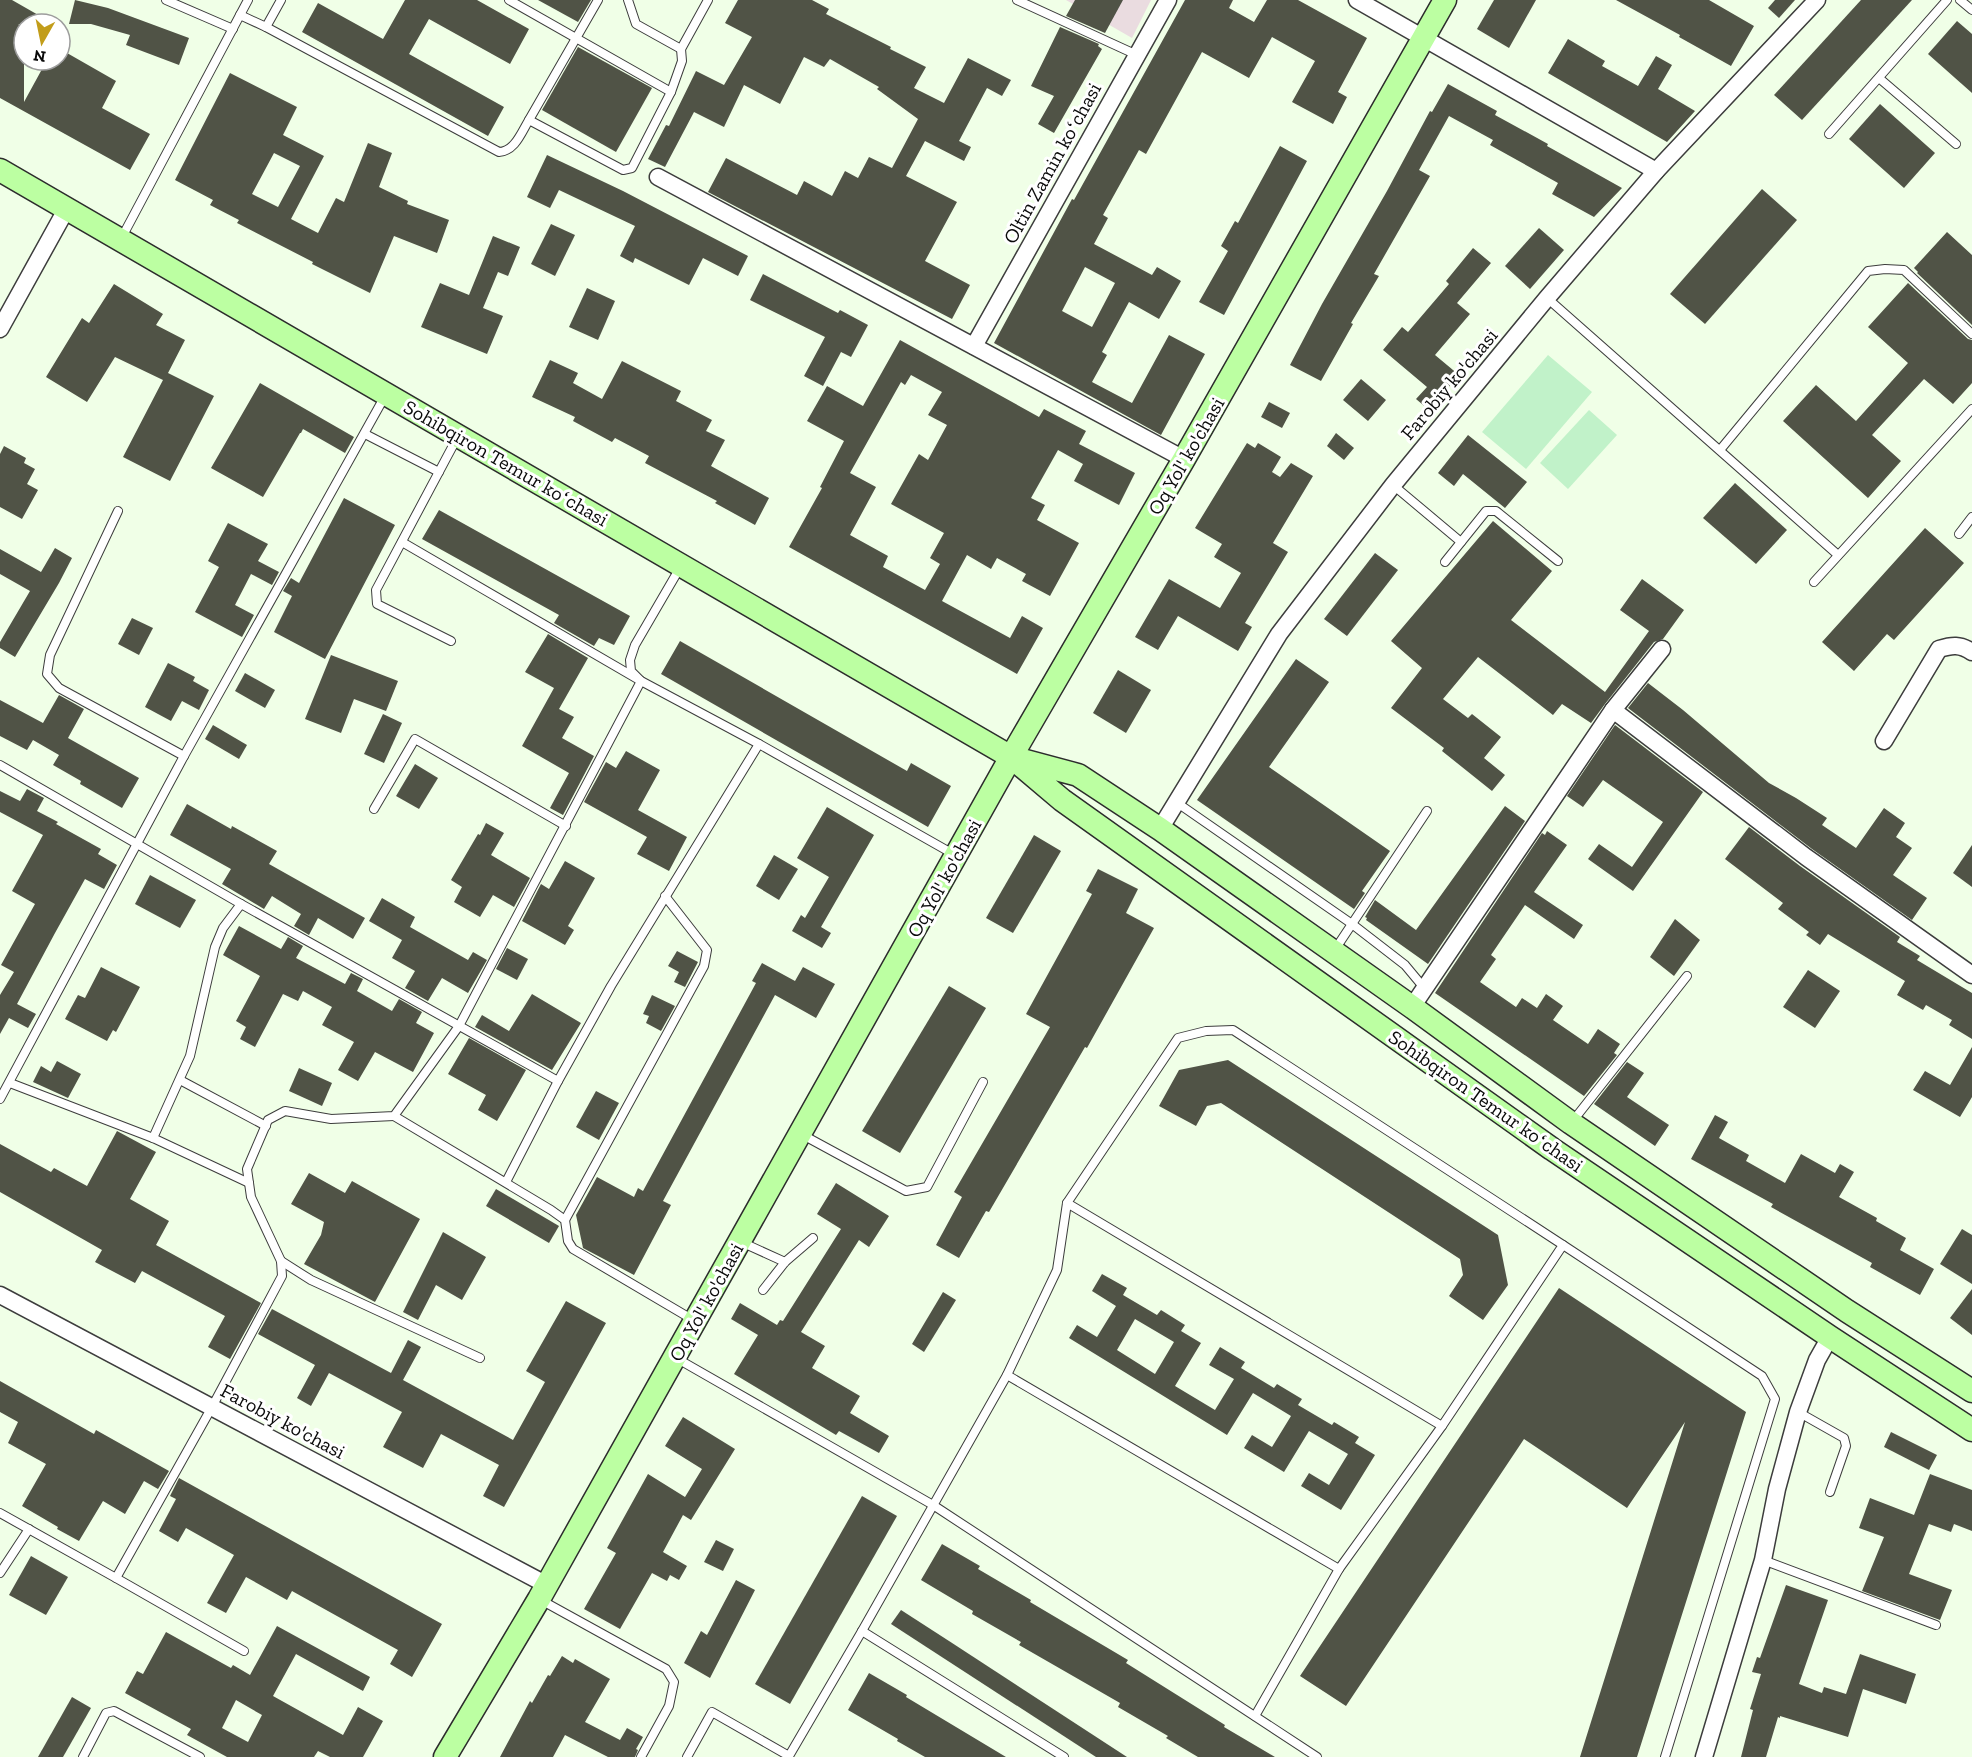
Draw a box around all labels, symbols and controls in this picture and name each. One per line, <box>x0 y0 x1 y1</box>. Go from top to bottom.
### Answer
north arrow <box>12 12 72 72</box>
text: N <box>32 46 47 67</box>
street label: Oltin Zamin koʻchasi <box>998 78 1106 248</box>
street label: Farobiy ko'chasi <box>1396 323 1503 444</box>
street label: Oq Yol' ko'chasi <box>1143 393 1230 519</box>
street label: Sohibqiron Temur koʻchasi <box>400 395 613 532</box>
street label: Oq Yol' ko'chasi <box>902 814 987 941</box>
street label: Sohibqiron Temur koʻchasi <box>1384 1025 1588 1178</box>
street label: Oq Yol' ko'chasi <box>664 1238 749 1365</box>
street label: Farobiy ko'chasi <box>217 1378 350 1464</box>

